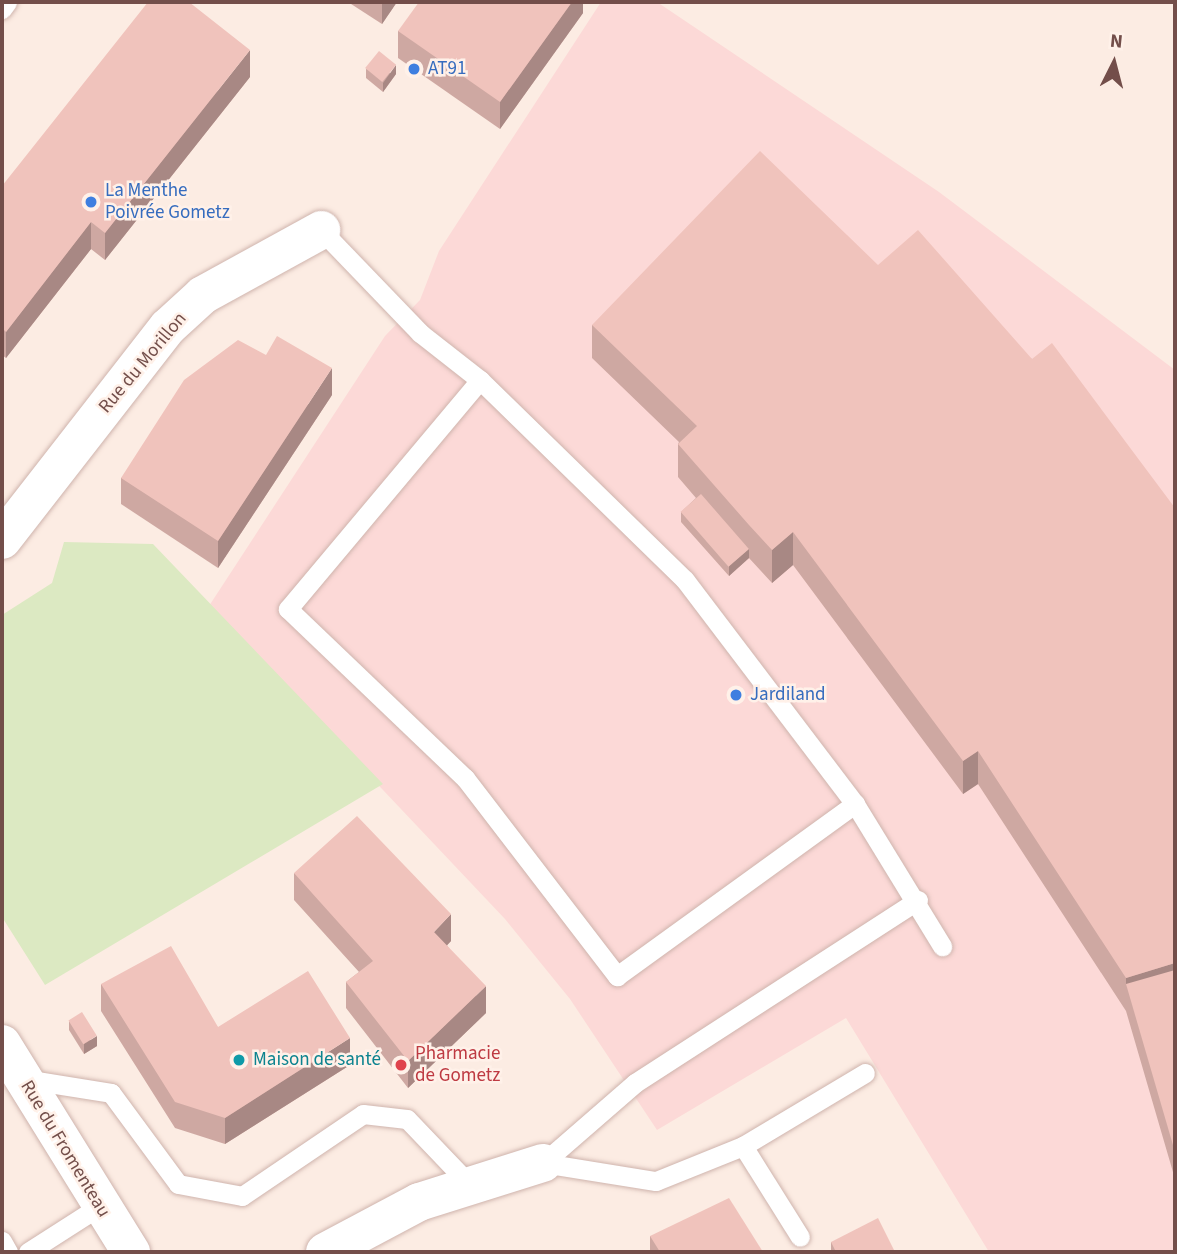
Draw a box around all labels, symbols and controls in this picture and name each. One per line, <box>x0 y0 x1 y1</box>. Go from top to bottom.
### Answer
north arrow <box>1079 28 1149 98</box>
text: N <box>1109 28 1124 56</box>
place label: AT91 <box>428 58 466 80</box>
marker: AT91 <box>406 61 422 77</box>
place label: La Menthe Poivrée Gometz <box>105 180 230 224</box>
marker: La Menthe Poivrée Gometz <box>83 194 99 210</box>
street label: Rue du Morillon <box>94 308 192 418</box>
place label: Jardiland <box>750 684 826 706</box>
marker: Jardiland <box>728 687 744 703</box>
place label: Pharmacie de Gometz <box>415 1043 500 1087</box>
place label: Maison de santé <box>253 1049 381 1071</box>
marker: Maison de santé <box>231 1052 247 1068</box>
marker: Pharmacie de Gometz <box>393 1057 409 1073</box>
street label: Rue du Fromenteau <box>15 1076 115 1222</box>

